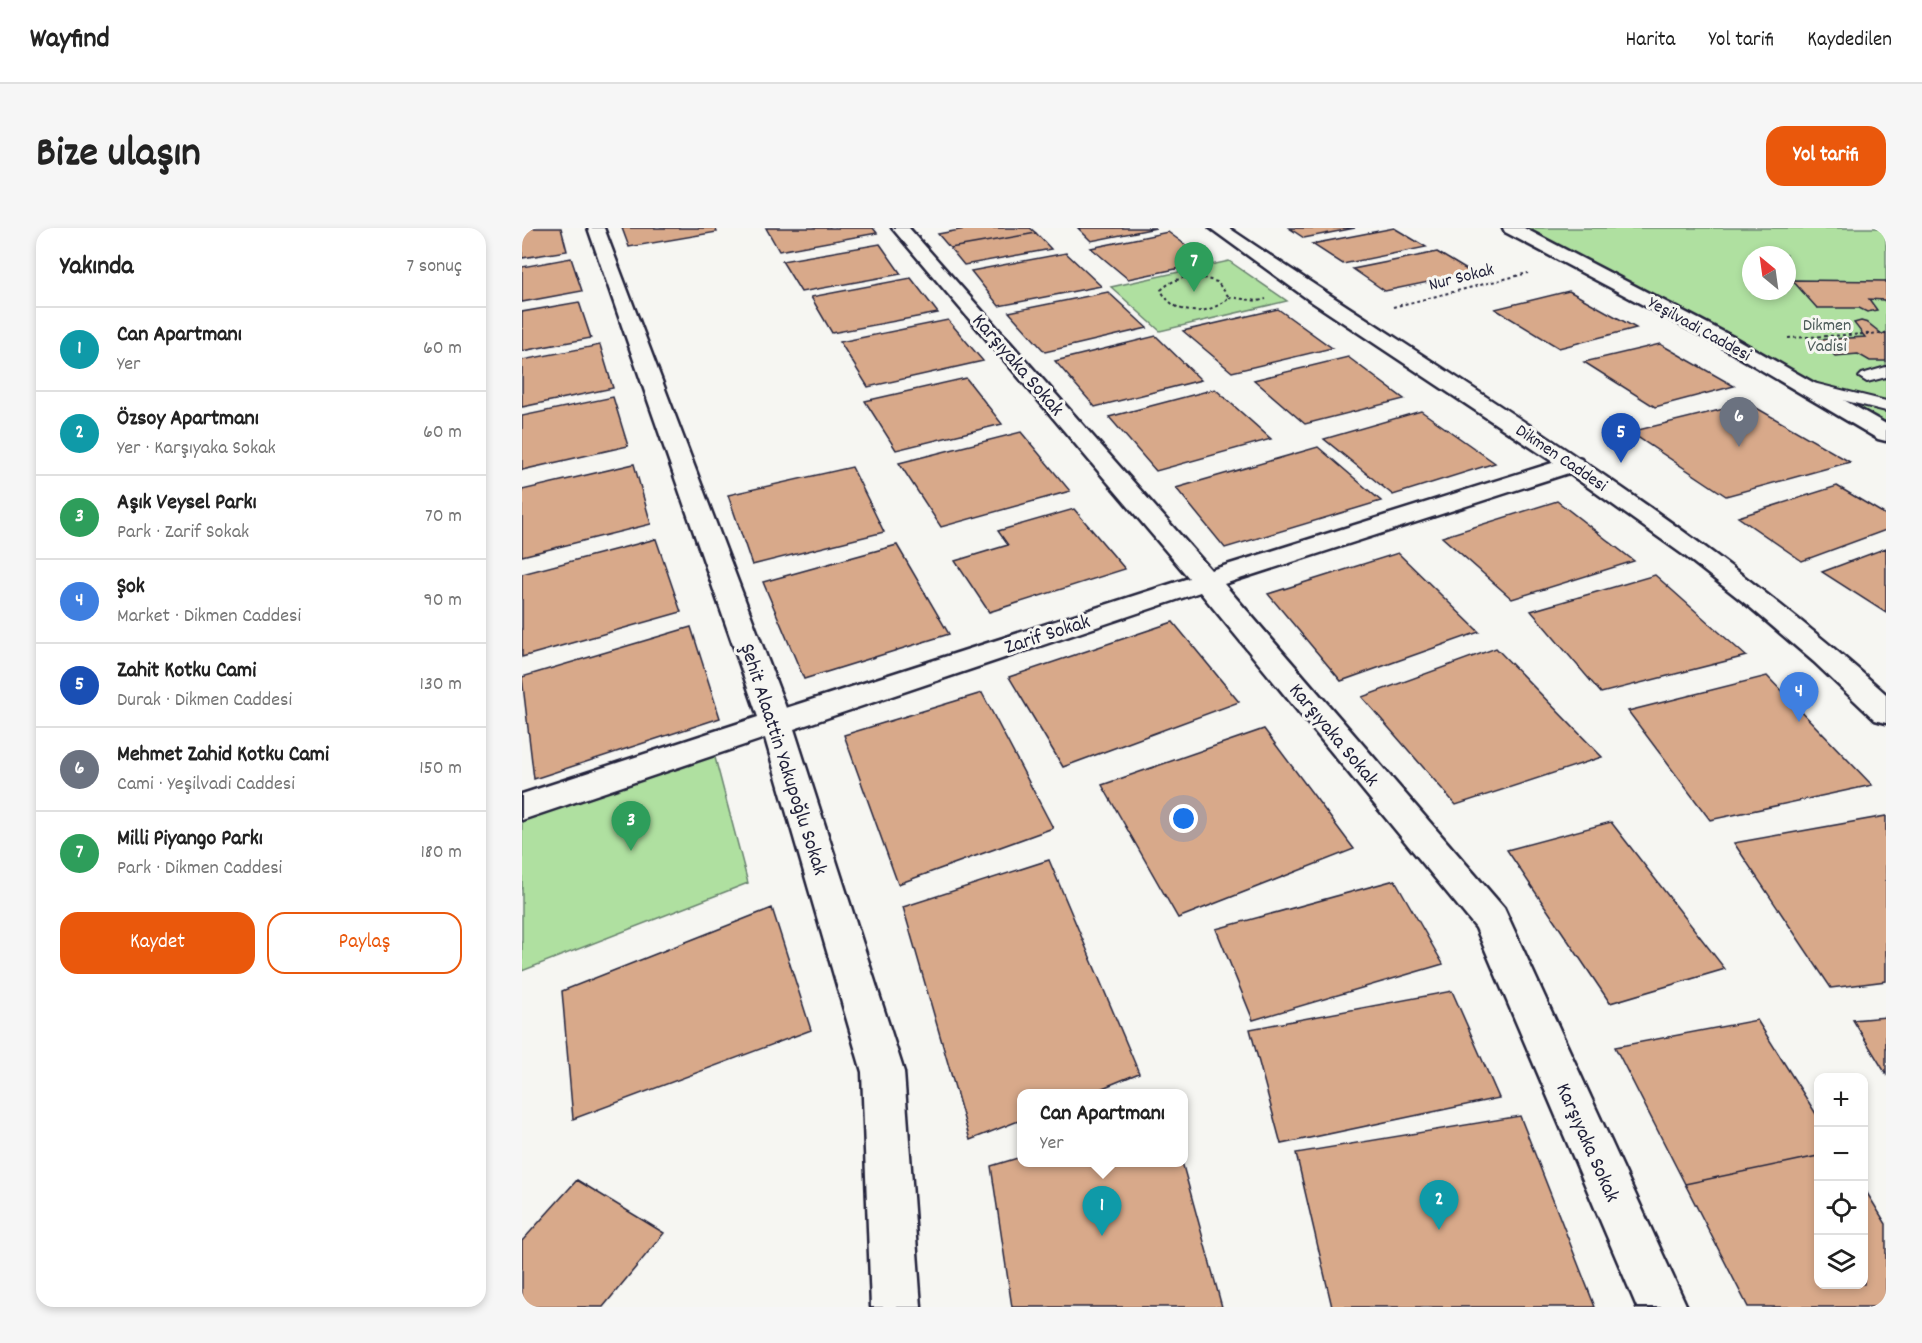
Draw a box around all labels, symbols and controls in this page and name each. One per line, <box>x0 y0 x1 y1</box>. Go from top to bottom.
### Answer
text: Wayfind <box>30 21 110 61</box>
text: Harita <box>1626 26 1675 56</box>
text: Yol tarifi <box>1708 26 1774 56</box>
text: Kaydedilen <box>1807 26 1892 56</box>
text: Bize ulaşın <box>36 126 201 186</box>
button: Yol tarifi <box>1766 126 1886 186</box>
pin: 7 <box>1174 242 1214 292</box>
north arrow <box>1742 246 1796 300</box>
text: Yakında <box>60 249 134 286</box>
text: 7 sonuç <box>407 253 462 281</box>
street label: Nur Sokak <box>1426 258 1497 299</box>
street label: Yeşilvadi Caddesi <box>1643 291 1755 369</box>
street label: Karşıyaka Sokak <box>964 308 1070 424</box>
park label: Dikmen Vadisi <box>1803 314 1851 360</box>
text: Can Apartmanı <box>117 320 242 351</box>
text: 1 <box>77 335 82 363</box>
text: 60 m <box>423 335 462 363</box>
text: Yer <box>117 351 141 379</box>
pin: 6 <box>1720 398 1758 447</box>
text: Özsoy Apartmanı <box>117 404 259 435</box>
pin: 5 <box>1602 414 1640 463</box>
text: 2 <box>75 419 84 447</box>
text: 60 m <box>423 419 462 447</box>
street label: Dikmen Caddesi <box>1510 419 1611 499</box>
text: Yer · Karşıyaka Sokak <box>117 435 276 463</box>
text: Aşık Veysel Parkı <box>117 488 257 519</box>
text: 3 <box>75 503 84 531</box>
text: 70 m <box>425 503 462 531</box>
text: Park · Zarif Sokak <box>117 519 249 547</box>
text: Şok <box>117 572 145 603</box>
text: 4 <box>75 587 84 615</box>
text: 90 m <box>424 587 462 615</box>
text: Market · Dikmen Caddesi <box>117 603 301 631</box>
street label: Zarif Sokak <box>1001 608 1095 664</box>
street label: Şehit Alaattin Yakupoğlu Sokak <box>731 640 834 880</box>
text: Zahit Kotku Cami <box>117 656 256 687</box>
text: 5 <box>75 671 84 699</box>
text: 130 m <box>420 671 462 699</box>
pin: 4 <box>1780 672 1818 722</box>
street label: Karşıyaka Sokak <box>1280 677 1385 794</box>
text: Durak · Dikmen Caddesi <box>117 687 292 715</box>
text: Mehmet Zahid Kotku Cami <box>117 740 329 771</box>
text: 6 <box>75 755 84 783</box>
text: 150 m <box>419 755 462 783</box>
text: Cami · Yeşilvadi Caddesi <box>117 771 295 799</box>
pin: 3 <box>612 802 650 851</box>
your location <box>1169 804 1198 833</box>
text: Milli Piyango Parkı <box>117 824 263 855</box>
text: 7 <box>76 839 83 867</box>
text: 180 m <box>420 839 462 867</box>
text: Park · Dikmen Caddesi <box>117 855 282 883</box>
button: Kaydet <box>60 912 255 974</box>
button: Paylaş <box>267 912 462 974</box>
map controls <box>1814 1073 1868 1289</box>
button: + <box>1814 1073 1868 1127</box>
street label: Karşıyaka Sokak <box>1547 1079 1626 1208</box>
popup <box>1017 1089 1188 1167</box>
text: Can Apartmanı <box>1040 1099 1165 1130</box>
button: − <box>1814 1127 1868 1181</box>
text: Yer <box>1040 1130 1064 1158</box>
pin: 2 <box>1420 1180 1458 1230</box>
button: locate <box>1814 1181 1868 1235</box>
pin: 1 <box>1082 1186 1122 1236</box>
button: layers <box>1814 1235 1868 1289</box>

